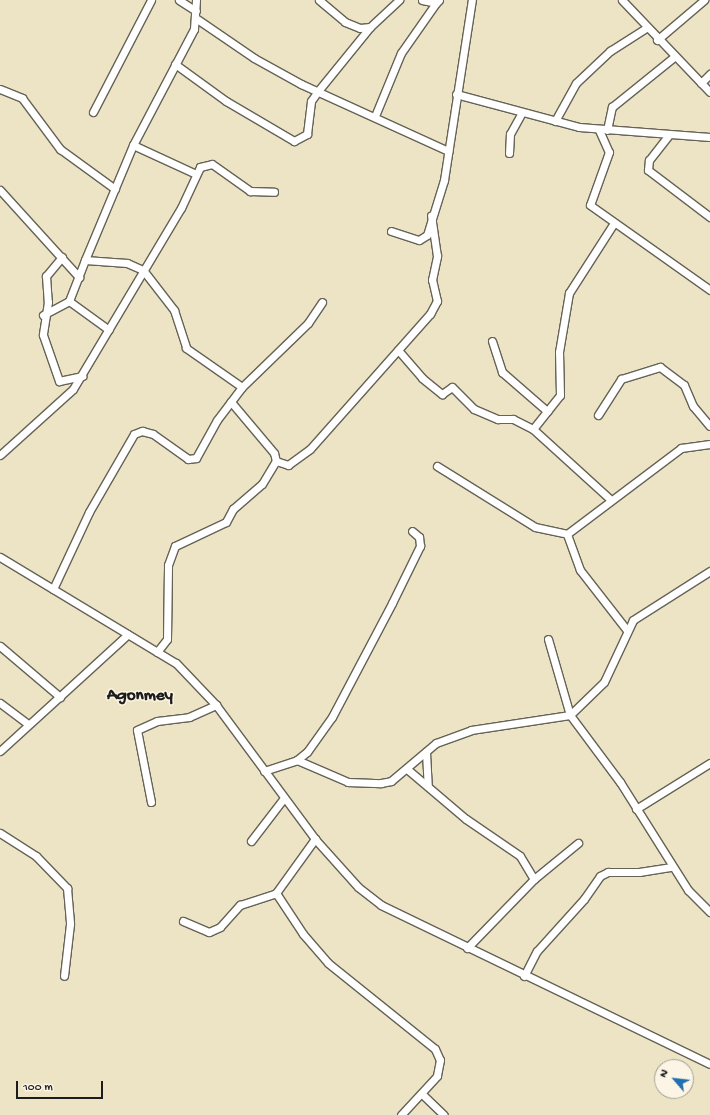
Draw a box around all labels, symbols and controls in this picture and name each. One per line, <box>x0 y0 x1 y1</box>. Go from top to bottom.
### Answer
district label: Agonmey <box>107 687 173 707</box>
north arrow <box>654 1059 694 1099</box>
text: N <box>657 1068 671 1080</box>
scale bar <box>18 1073 105 1099</box>
text: 100 m <box>23 1081 53 1095</box>

